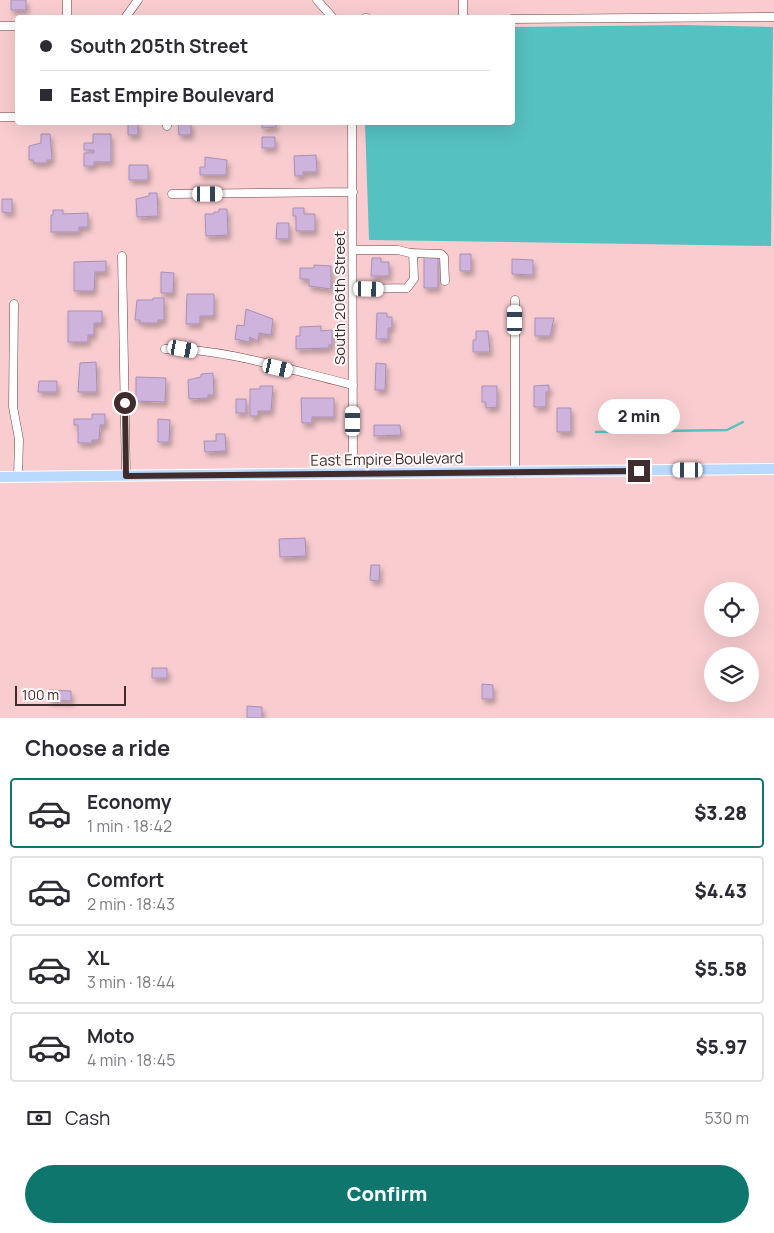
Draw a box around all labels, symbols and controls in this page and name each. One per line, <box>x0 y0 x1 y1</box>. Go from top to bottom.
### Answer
text: South 205th Street <box>70 33 248 59</box>
text: East Empire Boulevard <box>70 82 274 108</box>
car <box>193 187 223 202</box>
street label: South 206th Street <box>329 231 350 365</box>
car <box>353 281 384 297</box>
car <box>507 305 522 335</box>
car <box>166 339 199 359</box>
car <box>261 357 294 379</box>
route start <box>114 392 136 414</box>
callout: 2 min <box>598 398 680 434</box>
text: 2 min <box>618 405 660 427</box>
car <box>345 406 360 436</box>
street label: East Empire Boulevard <box>310 447 464 471</box>
route end <box>628 460 650 482</box>
car <box>673 463 703 478</box>
map controls <box>704 582 759 702</box>
button: locate <box>704 582 759 637</box>
button: layers <box>704 647 759 702</box>
scale bar <box>15 683 126 706</box>
text: 100 m <box>22 685 59 704</box>
text: Choose a ride <box>25 733 170 763</box>
text: Economy <box>87 789 171 815</box>
icon: car <box>27 791 72 836</box>
text: $3.28 <box>694 800 747 826</box>
text: 1 min · 18:42 <box>87 815 172 837</box>
text: Comfort <box>87 867 164 893</box>
icon: car <box>27 869 72 914</box>
text: $4.43 <box>695 878 747 904</box>
text: 2 min · 18:43 <box>87 893 175 915</box>
text: XL <box>87 945 110 971</box>
icon: car <box>27 947 72 992</box>
text: $5.58 <box>695 956 747 982</box>
text: 3 min · 18:44 <box>87 971 175 993</box>
text: Moto <box>87 1023 134 1049</box>
icon: car <box>27 1025 72 1070</box>
text: $5.97 <box>695 1034 747 1060</box>
text: 4 min · 18:45 <box>87 1049 175 1071</box>
icon: cash <box>25 1104 53 1132</box>
text: Cash <box>65 1105 110 1131</box>
text: 530 m <box>704 1107 749 1129</box>
button: Confirm <box>25 1165 749 1223</box>

